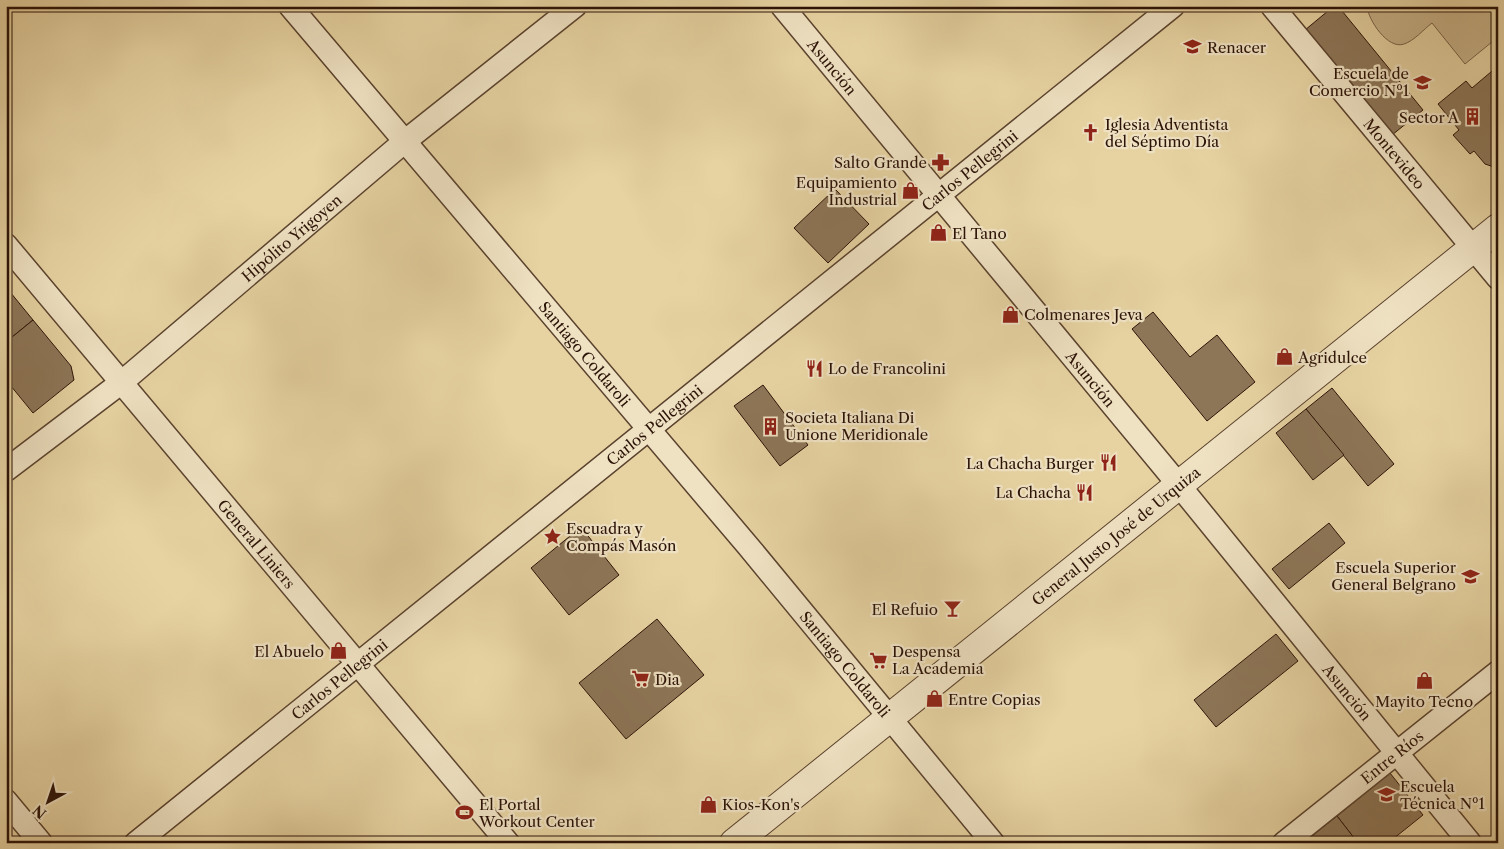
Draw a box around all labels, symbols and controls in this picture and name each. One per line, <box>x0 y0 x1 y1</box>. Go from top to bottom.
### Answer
street label: Asunción <box>803 34 862 99</box>
school or university icon: Renacer <box>1183 37 1203 57</box>
place label: Renacer <box>1207 38 1267 57</box>
place label: Escuela de Comercio Nº1 <box>1309 64 1410 100</box>
school or university icon: Escuela de Comercio Nº1 <box>1413 72 1433 92</box>
building icon: Sector A <box>1463 107 1483 127</box>
place label: Sector A <box>1399 108 1460 127</box>
street label: Montevideo <box>1360 114 1430 193</box>
place label: Iglesia Adventista del Séptimo Día <box>1105 115 1228 151</box>
church icon: Iglesia Adventista del Séptimo Día <box>1081 123 1101 143</box>
street label: Carlos Pellegrini <box>917 126 1022 215</box>
pharmacy icon: Salto Grande <box>931 152 951 172</box>
place label: Salto Grande <box>834 153 927 172</box>
place label: Equipamiento Industrial <box>796 173 898 209</box>
shop icon: Equipamiento Industrial <box>901 181 921 201</box>
street label: Hipólito Yrigoyen <box>237 190 346 286</box>
shop icon: El Tano <box>928 223 948 243</box>
place label: El Tano <box>952 224 1007 243</box>
street label: Santiago Coldaroli <box>535 297 635 410</box>
shop icon: Colmenares Jeva <box>1000 304 1020 324</box>
place label: Colmenares Jeva <box>1024 305 1143 324</box>
street label: Asunción <box>1061 346 1120 411</box>
shop icon: Agridulce <box>1274 347 1294 367</box>
place label: Agridulce <box>1297 348 1367 367</box>
restaurant icon: Lo de Francolini <box>804 358 824 378</box>
place label: Lo de Francolini <box>828 359 946 378</box>
street label: Carlos Pellegrini <box>602 380 707 469</box>
place label: Societa Italiana Di Unione Meridionale <box>785 408 928 444</box>
building icon: Societa Italiana Di Unione Meridionale <box>761 416 781 436</box>
restaurant icon: La Chacha Burger <box>1098 453 1118 473</box>
place label: La Chacha Burger <box>966 454 1095 473</box>
street label: General Justo José de Urquiza <box>1028 462 1204 609</box>
restaurant icon: La Chacha <box>1075 482 1095 502</box>
place label: La Chacha <box>995 483 1071 502</box>
street label: General Liniers <box>214 495 300 592</box>
place label: Escuadra y Compás Masón <box>566 519 677 555</box>
place icon: Escuadra y Compás Masón <box>542 527 562 547</box>
place label: Escuela Superior General Belgrano <box>1331 558 1457 594</box>
school or university icon: Escuela Superior General Belgrano <box>1460 566 1480 586</box>
bar icon: El Refuio <box>942 599 962 619</box>
place label: El Refuio <box>872 600 938 619</box>
street label: Santiago Coldaroli <box>796 607 895 721</box>
street label: Carlos Pellegrini <box>287 634 391 724</box>
shop icon: El Abuelo <box>328 641 348 661</box>
place label: El Abuelo <box>254 642 324 661</box>
place label: Despensa La Academia <box>892 642 984 678</box>
supermarket icon: Despensa La Academia <box>868 650 888 670</box>
street label: Asunción <box>1318 659 1376 725</box>
supermarket icon: Dia <box>631 669 651 689</box>
place label: Dia <box>655 670 680 689</box>
shop icon: Mayito Tecno <box>1414 670 1434 690</box>
shop icon: Entre Copias <box>924 689 944 709</box>
place label: Entre Copias <box>948 690 1041 709</box>
place label: Mayito Tecno <box>1375 692 1473 711</box>
street label: Entre Ríos <box>1357 726 1427 788</box>
north arrow <box>22 776 72 826</box>
place label: Escuela Técnica Nº1 <box>1400 777 1486 813</box>
school or university icon: Escuela Técnica Nº1 <box>1376 785 1396 805</box>
shop icon: Kios-Kon's <box>698 794 718 814</box>
place label: El Portal Workout Center <box>478 795 596 831</box>
place label: Kios-Kon's <box>722 795 800 814</box>
text: N <box>29 801 50 823</box>
sports icon: El Portal Workout Center <box>455 803 475 823</box>

